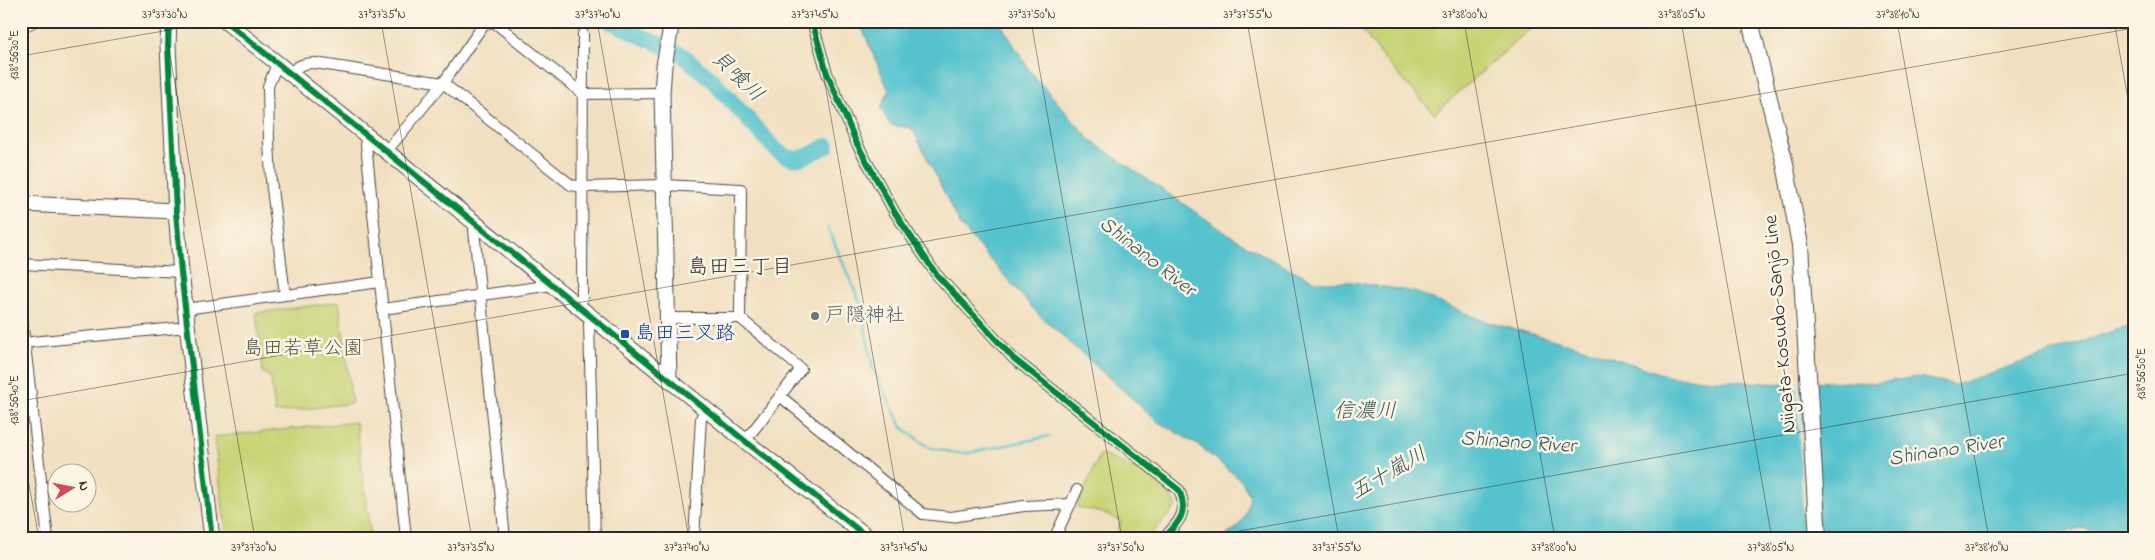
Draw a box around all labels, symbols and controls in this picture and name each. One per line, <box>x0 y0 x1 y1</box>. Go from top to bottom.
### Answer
text: 37°37'30"N <box>142 6 188 24</box>
text: 37°37'35"N <box>358 6 406 24</box>
text: 37°37'40"N <box>575 6 621 24</box>
text: 37°37'45"N <box>792 6 839 24</box>
text: 37°37'50"N <box>1008 6 1056 24</box>
text: 37°37'55"N <box>1224 6 1272 24</box>
text: 37°38'00"N <box>1442 6 1488 24</box>
text: 37°38'05"N <box>1659 6 1705 24</box>
text: 37°38'10"N <box>1876 6 1920 24</box>
text: 138°56'30"E <box>6 30 24 80</box>
water label: 貝喰川 <box>704 44 770 110</box>
water label: Shinano River <box>1092 210 1204 306</box>
street label: Niigata-Kosudo-Sanjō Line <box>1757 214 1806 434</box>
district label: 島田三丁目 <box>688 253 793 283</box>
place label: 戸隠神社 <box>825 302 905 331</box>
marker: 戸隠神社 <box>809 310 821 322</box>
place label: 島田三叉路 <box>635 320 735 349</box>
marker: 島田三叉路 <box>619 328 631 340</box>
park label: 島田若草公園 <box>243 335 363 364</box>
text: 138°56'50"E <box>2133 348 2151 400</box>
text: 138°56'40"E <box>6 375 24 425</box>
water label: 信濃川 <box>1334 397 1397 427</box>
water label: Shinano River <box>1459 424 1579 462</box>
water label: Shinano River <box>1887 427 2008 475</box>
water label: 五十嵐川 <box>1345 440 1433 508</box>
north arrow <box>48 462 98 512</box>
text: N <box>72 480 94 492</box>
text: 37°37'30"N <box>231 539 277 557</box>
text: 37°37'35"N <box>447 539 495 557</box>
text: 37°37'40"N <box>664 539 710 557</box>
text: 37°37'45"N <box>881 539 928 557</box>
text: 37°37'50"N <box>1097 539 1145 557</box>
text: 37°37'55"N <box>1313 539 1361 557</box>
text: 37°38'00"N <box>1531 539 1577 557</box>
text: 37°38'05"N <box>1748 539 1794 557</box>
text: 37°38'10"N <box>1965 539 2009 557</box>

